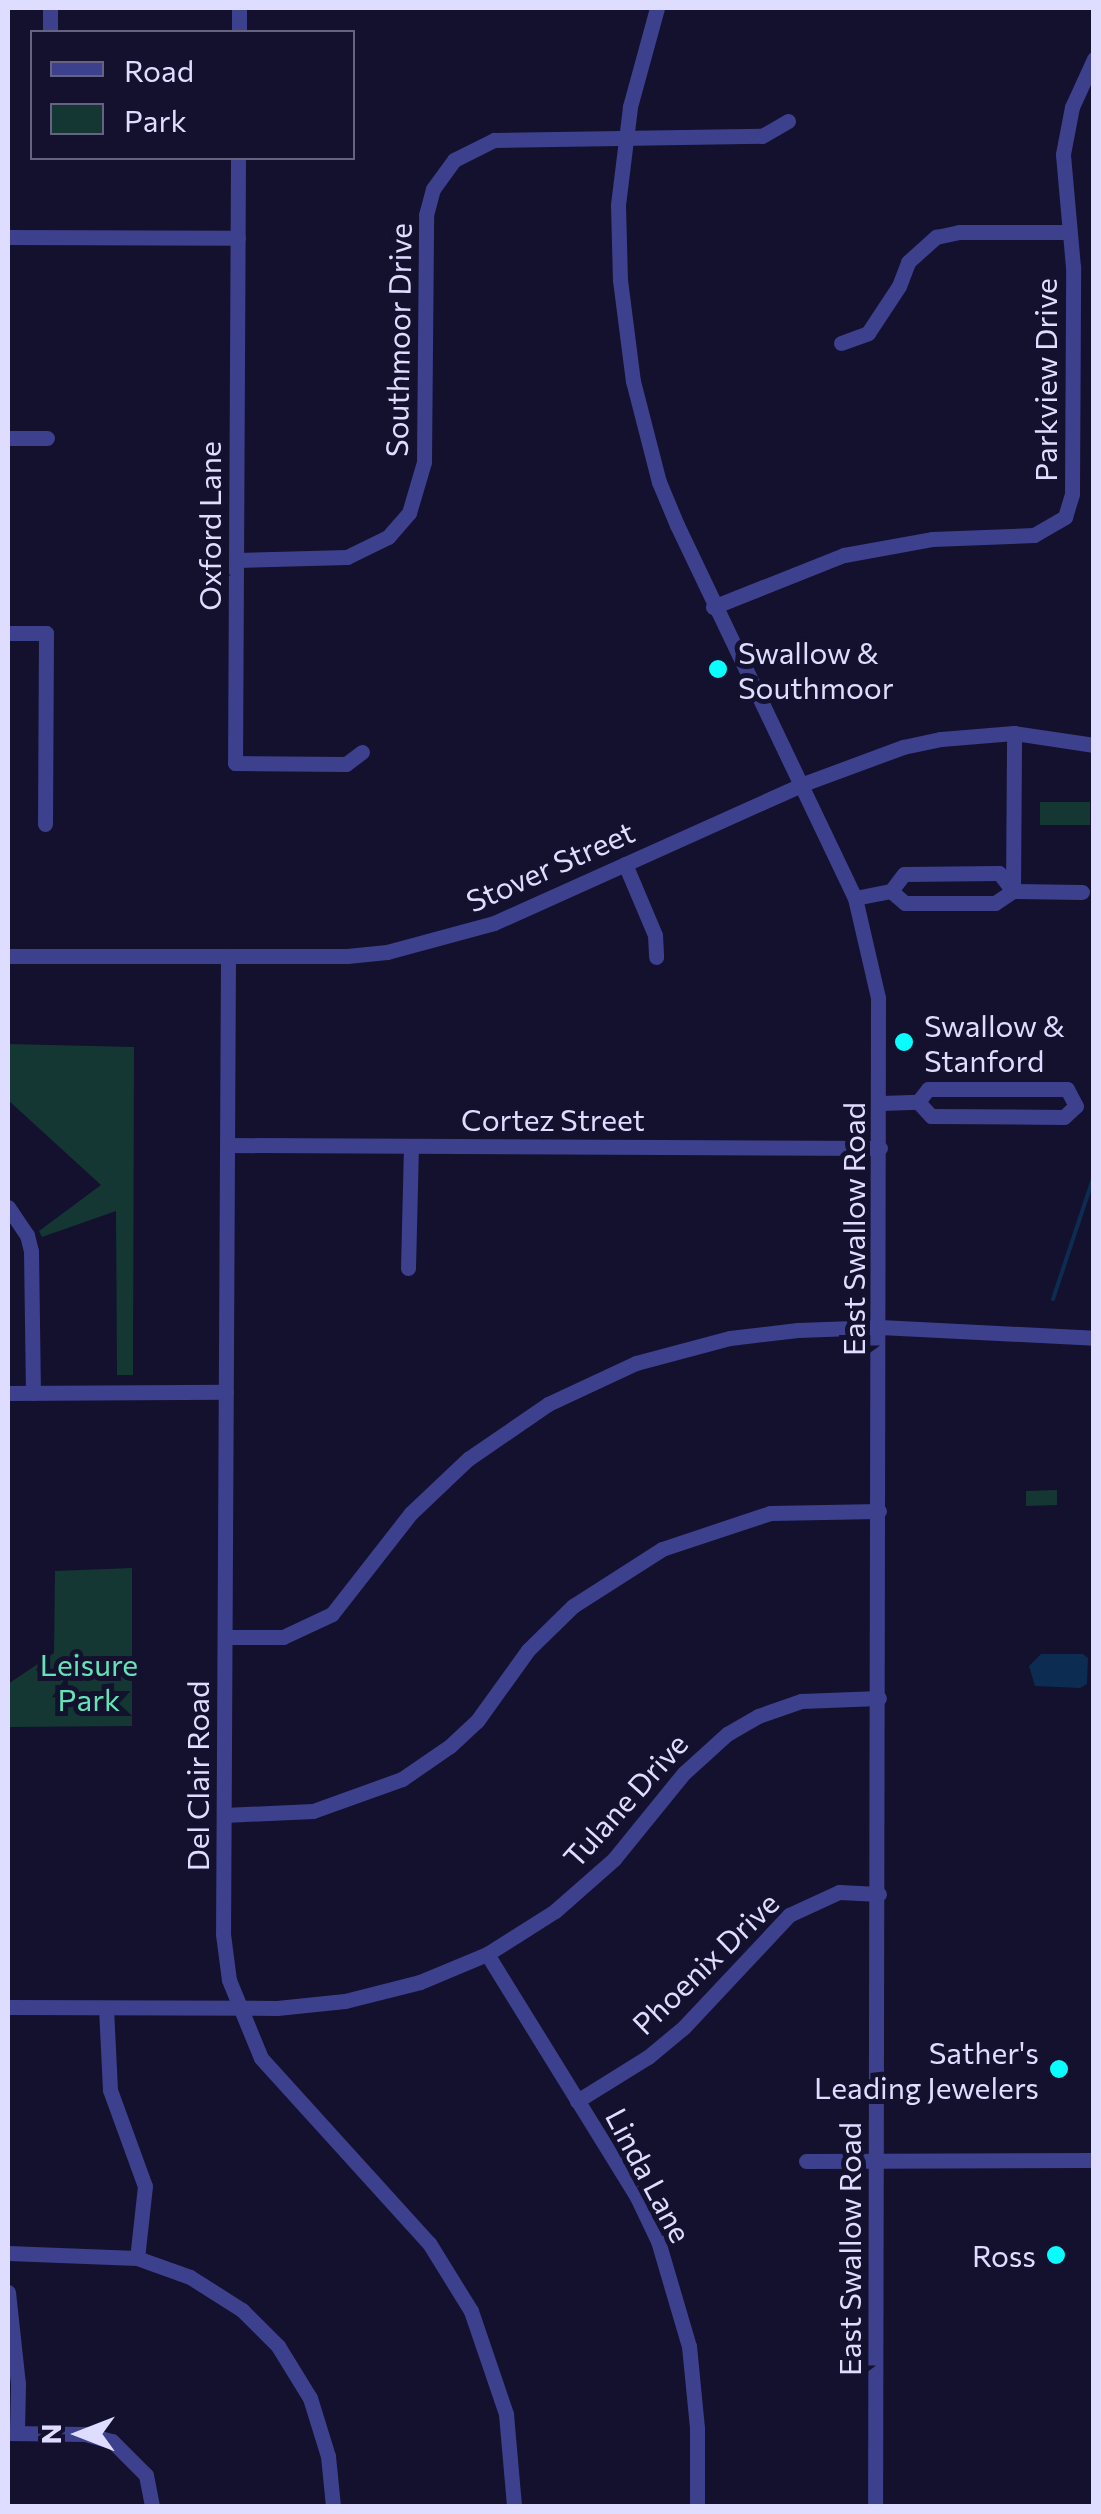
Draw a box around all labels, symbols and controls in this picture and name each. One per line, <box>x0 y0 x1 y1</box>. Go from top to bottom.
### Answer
legend <box>30 30 355 160</box>
text: Road <box>124 51 194 88</box>
text: Park <box>124 101 187 138</box>
street label: Southmoor Drive <box>378 223 418 457</box>
street label: Parkview Drive <box>1027 278 1063 482</box>
street label: Oxford Lane <box>191 441 227 611</box>
place label: Swallow & Southmoor <box>738 634 894 704</box>
marker: Swallow & Southmoor <box>707 658 729 680</box>
street label: Stover Street <box>460 813 640 919</box>
place label: Swallow & Stanford <box>924 1007 1065 1078</box>
marker: Swallow & Stanford <box>893 1031 915 1053</box>
street label: Cortez Street <box>461 1101 645 1137</box>
street label: East Swallow Road <box>835 1102 871 1356</box>
park label: Leisure Park <box>40 1646 138 1716</box>
street label: Del Clair Road <box>179 1681 215 1871</box>
street label: Tulane Drive <box>555 1726 695 1874</box>
street label: Phoenix Drive <box>625 1884 785 2042</box>
place label: Sather's Leading Jewelers <box>814 2034 1039 2104</box>
marker: Sather's Leading Jewelers <box>1048 2058 1070 2080</box>
street label: Linda Lane <box>599 2102 699 2248</box>
street label: East Swallow Road <box>831 2122 867 2376</box>
place label: Ross <box>972 2237 1036 2273</box>
marker: Ross <box>1045 2244 1067 2266</box>
north arrow <box>30 2384 130 2484</box>
text: N <box>33 2424 67 2445</box>

